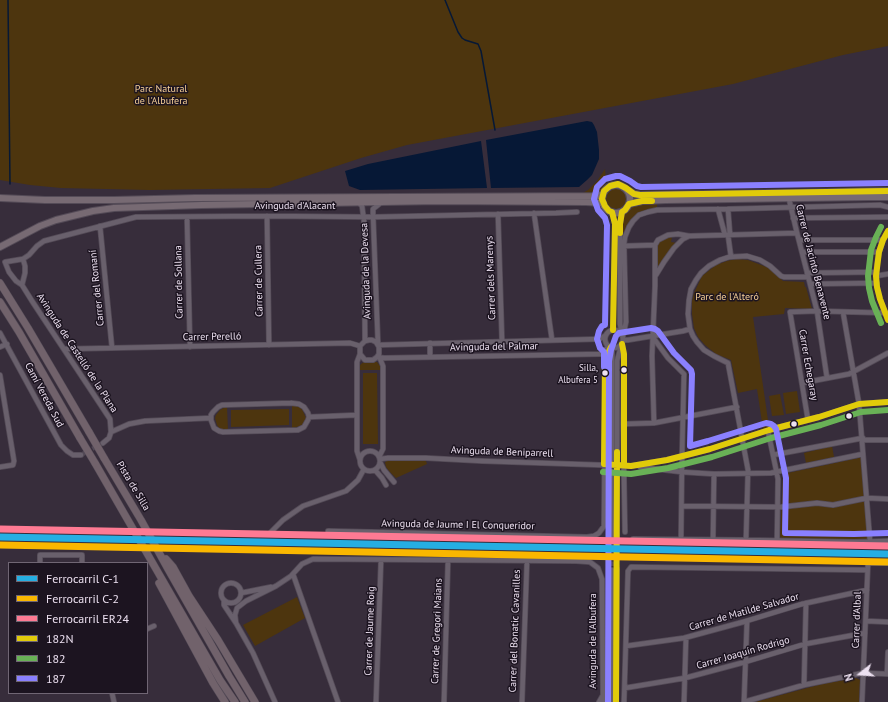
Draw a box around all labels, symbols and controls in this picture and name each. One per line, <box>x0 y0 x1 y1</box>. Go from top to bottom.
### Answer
park label: Parc Natural de l'Albufera <box>134 83 188 106</box>
street label: Avinguda d'Alacant <box>255 200 335 212</box>
street label: Carrer de Jacinto Benavente <box>793 203 833 321</box>
street label: Avinguda de la Devesa <box>358 223 374 319</box>
street label: Carrer dels Marenys <box>484 236 498 320</box>
street label: Carrer de Sollana <box>172 245 186 319</box>
street label: Carrer de Cullera <box>252 245 266 317</box>
street label: Carrer del Romaní <box>87 249 107 327</box>
street label: Avinguda de Castelló de la Plana <box>34 291 120 415</box>
park label: Parc de l'Alteró <box>695 291 759 303</box>
street label: Carrer Echegaray <box>796 328 820 402</box>
street label: Carrer Perelló <box>183 330 241 344</box>
street label: Avinguda del Palmar <box>450 340 538 354</box>
street label: Camí Vereda Sud <box>22 361 66 429</box>
place label: Silla, Albufera 5 <box>558 363 598 384</box>
unlabelled marker <box>619 365 629 375</box>
marker: Silla, Albufera 5 <box>600 368 610 378</box>
unlabelled marker <box>844 411 854 421</box>
unlabelled marker <box>789 419 799 429</box>
street label: Avinguda de Beniparrell <box>451 444 553 460</box>
street label: Pista de Silla <box>114 459 152 513</box>
street label: Avinguda de Jaume I El Conqueridor <box>381 518 535 532</box>
legend <box>8 562 148 694</box>
street label: Carrer del Bonatic Cavanilles <box>507 569 523 693</box>
text: Ferrocarril C-1 <box>46 571 119 586</box>
street label: Carrer de Gregori Maians <box>429 578 445 684</box>
street label: Carrer de Jaume Roig <box>362 586 378 676</box>
text: Ferrocarril C-2 <box>46 591 119 606</box>
street label: Carrer de Matilde Salvador <box>688 591 800 633</box>
street label: Carrer d'Albal <box>850 591 864 649</box>
street label: Avinguda de l'Albufera <box>587 593 599 689</box>
text: Ferrocarril ER24 <box>46 611 129 626</box>
text: 182N <box>46 631 74 646</box>
street label: Carrer Joaquín Rodrigo <box>695 634 791 672</box>
text: 182 <box>46 651 66 666</box>
north arrow <box>840 654 880 694</box>
text: 187 <box>46 671 66 686</box>
text: N <box>841 672 856 683</box>

